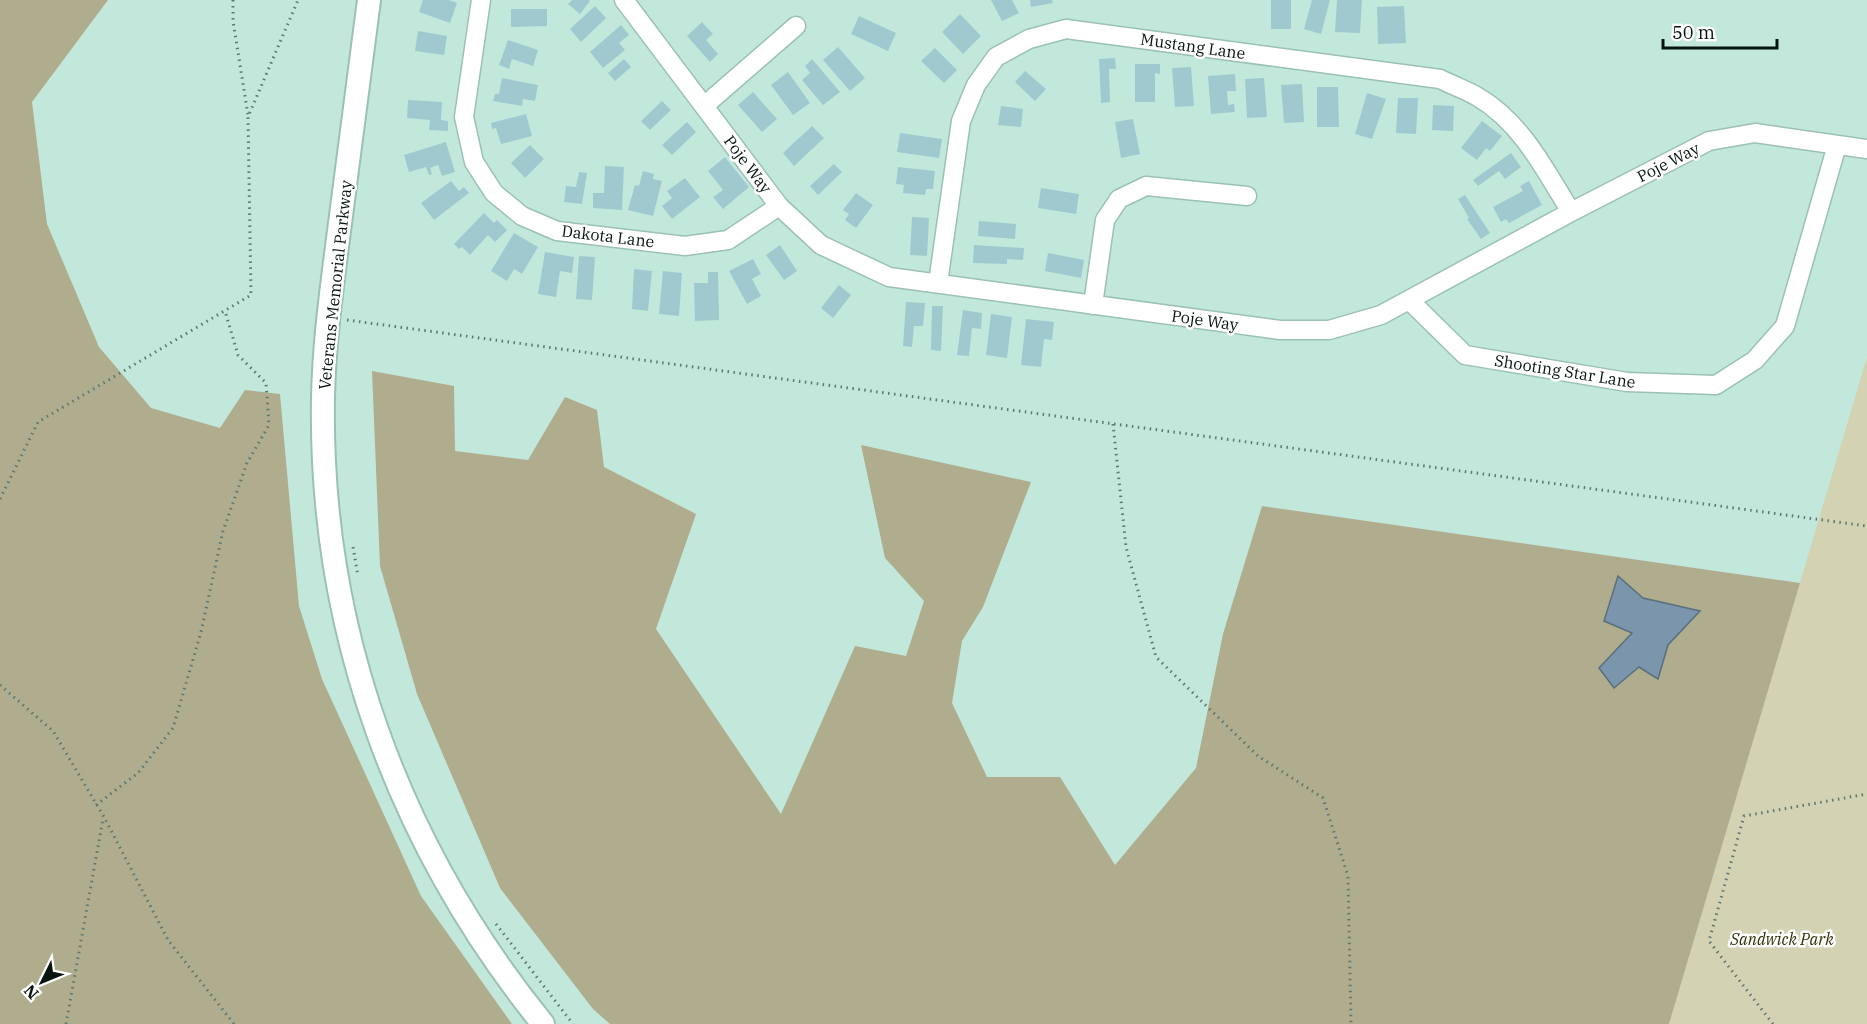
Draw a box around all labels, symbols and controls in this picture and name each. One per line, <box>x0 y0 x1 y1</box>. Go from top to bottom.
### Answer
scale bar <box>1663 12 1777 50</box>
text: 50 m <box>1672 21 1715 44</box>
street label: Mustang Lane <box>1139 29 1247 63</box>
street label: Poje Way <box>720 131 777 197</box>
street label: Poje Way <box>1633 138 1703 186</box>
street label: Veterans Memorial Parkway <box>314 179 356 391</box>
street label: Dakota Lane <box>560 220 656 252</box>
street label: Poje Way <box>1170 305 1240 335</box>
street label: Shooting Star Lane <box>1493 350 1637 392</box>
park label: Sandwick Park <box>1729 929 1834 949</box>
north arrow <box>12 952 72 1012</box>
text: N <box>19 981 43 1004</box>

